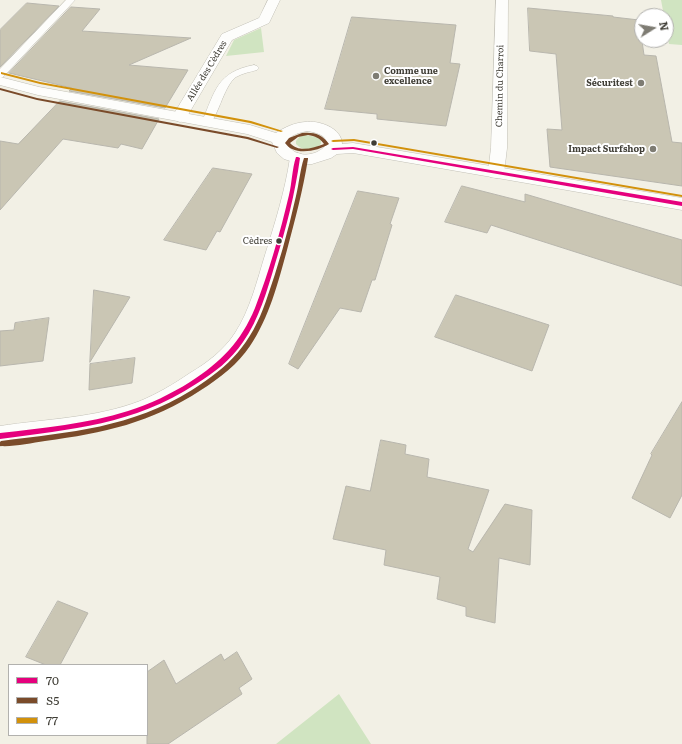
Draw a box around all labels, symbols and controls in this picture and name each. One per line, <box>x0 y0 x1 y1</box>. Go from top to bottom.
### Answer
north arrow <box>634 8 674 48</box>
text: N <box>656 20 674 32</box>
street label: Allée des Cèdres <box>185 39 229 103</box>
street label: Chemin du Charroi <box>494 45 506 127</box>
place label: Comme une excellence <box>384 66 438 87</box>
marker: Comme une excellence <box>371 71 381 81</box>
place label: Sécuritest <box>586 78 633 88</box>
marker: Sécuritest <box>636 78 646 88</box>
unlabelled marker <box>369 138 379 148</box>
place label: Impact Surfshop <box>568 144 645 154</box>
marker: Impact Surfshop <box>648 144 658 154</box>
place label: Cèdres <box>243 236 272 246</box>
marker: Cèdres <box>274 236 284 246</box>
legend <box>8 664 148 736</box>
text: 70 <box>46 671 59 689</box>
text: S5 <box>46 691 59 709</box>
text: 77 <box>46 711 58 729</box>

